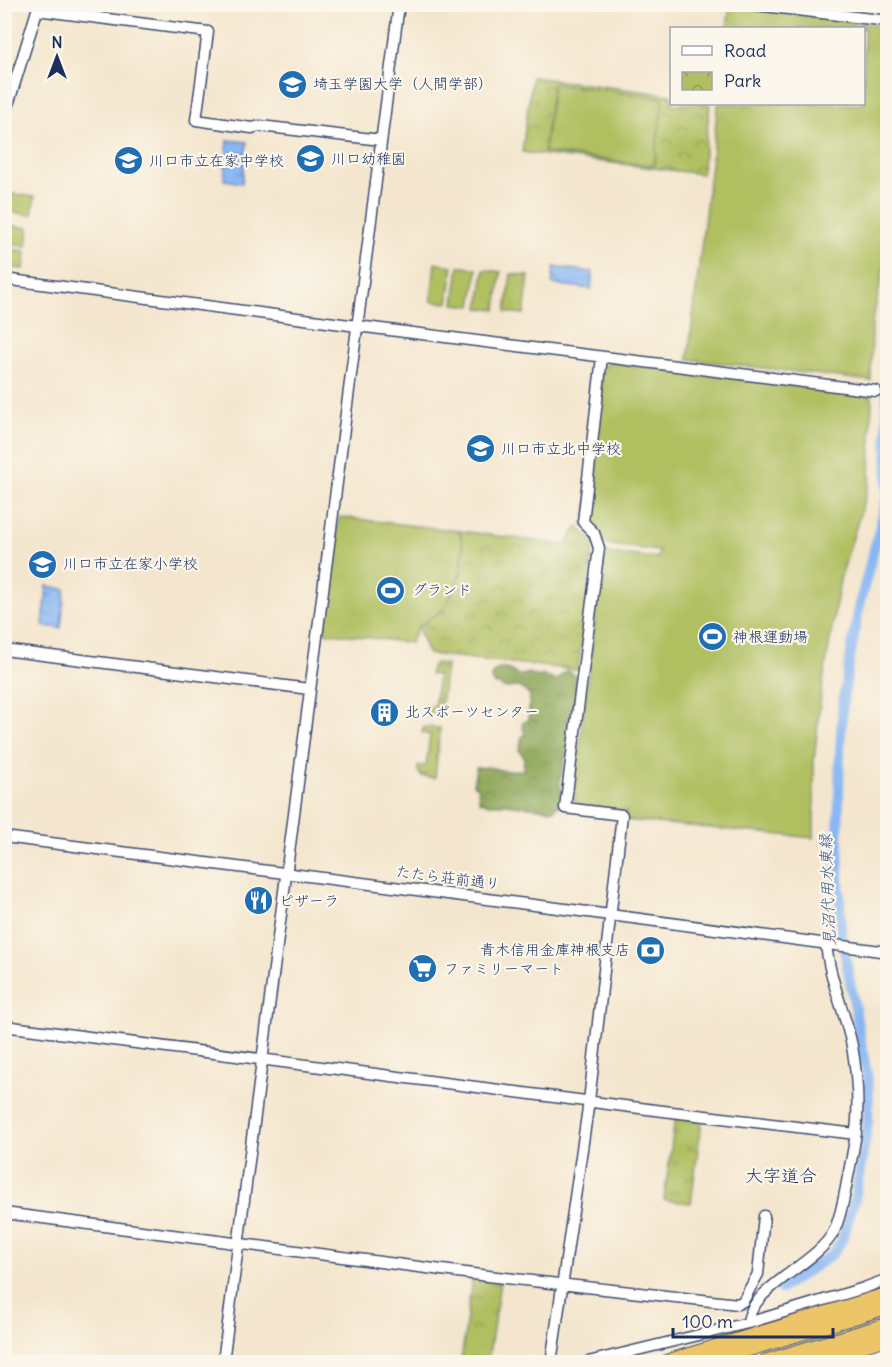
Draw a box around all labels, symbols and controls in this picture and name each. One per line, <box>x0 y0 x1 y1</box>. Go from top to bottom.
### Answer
north arrow <box>27 27 87 87</box>
legend <box>670 27 865 105</box>
text: N <box>51 32 63 52</box>
text: Road <box>724 39 767 62</box>
school or university icon: 埼玉学園大学（人間学部） <box>276 68 308 100</box>
text: Park <box>724 69 761 92</box>
place label: 埼玉学園大学（人間学部） <box>313 74 493 93</box>
school or university icon: 川口幼稚園 <box>294 143 326 175</box>
school or university icon: 川口市立在家中学校 <box>112 145 144 177</box>
place label: 川口幼稚園 <box>331 149 406 168</box>
place label: 川口市立在家中学校 <box>149 151 284 170</box>
school or university icon: 川口市立北中学校 <box>464 433 496 465</box>
place label: 川口市立北中学校 <box>501 439 621 458</box>
school or university icon: 川口市立在家小学校 <box>26 548 58 580</box>
place label: 川口市立在家小学校 <box>63 554 198 573</box>
sports icon: グランド <box>375 574 407 606</box>
place label: グランド <box>412 580 472 599</box>
sports icon: 神根運動場 <box>696 621 728 653</box>
place label: 神根運動場 <box>733 627 808 646</box>
building icon: 北スポーツセンター <box>368 696 400 728</box>
place label: 北スポーツセンター <box>405 702 539 721</box>
water label: 見沼代用水東縁 <box>815 832 839 946</box>
street label: たたら荘前通り <box>395 862 501 893</box>
restaurant icon: ピザーラ <box>242 885 274 917</box>
place label: ピザーラ <box>279 891 339 910</box>
bank icon: 青木信用金庫神根支店 <box>635 934 667 966</box>
place label: 青木信用金庫神根支店 <box>480 940 630 959</box>
supermarket icon: ファミリーマート <box>407 953 439 985</box>
place label: ファミリーマート <box>444 959 564 978</box>
district label: 大字道合 <box>745 1164 817 1187</box>
scale bar <box>673 1301 834 1339</box>
text: 100 m <box>682 1310 733 1333</box>

